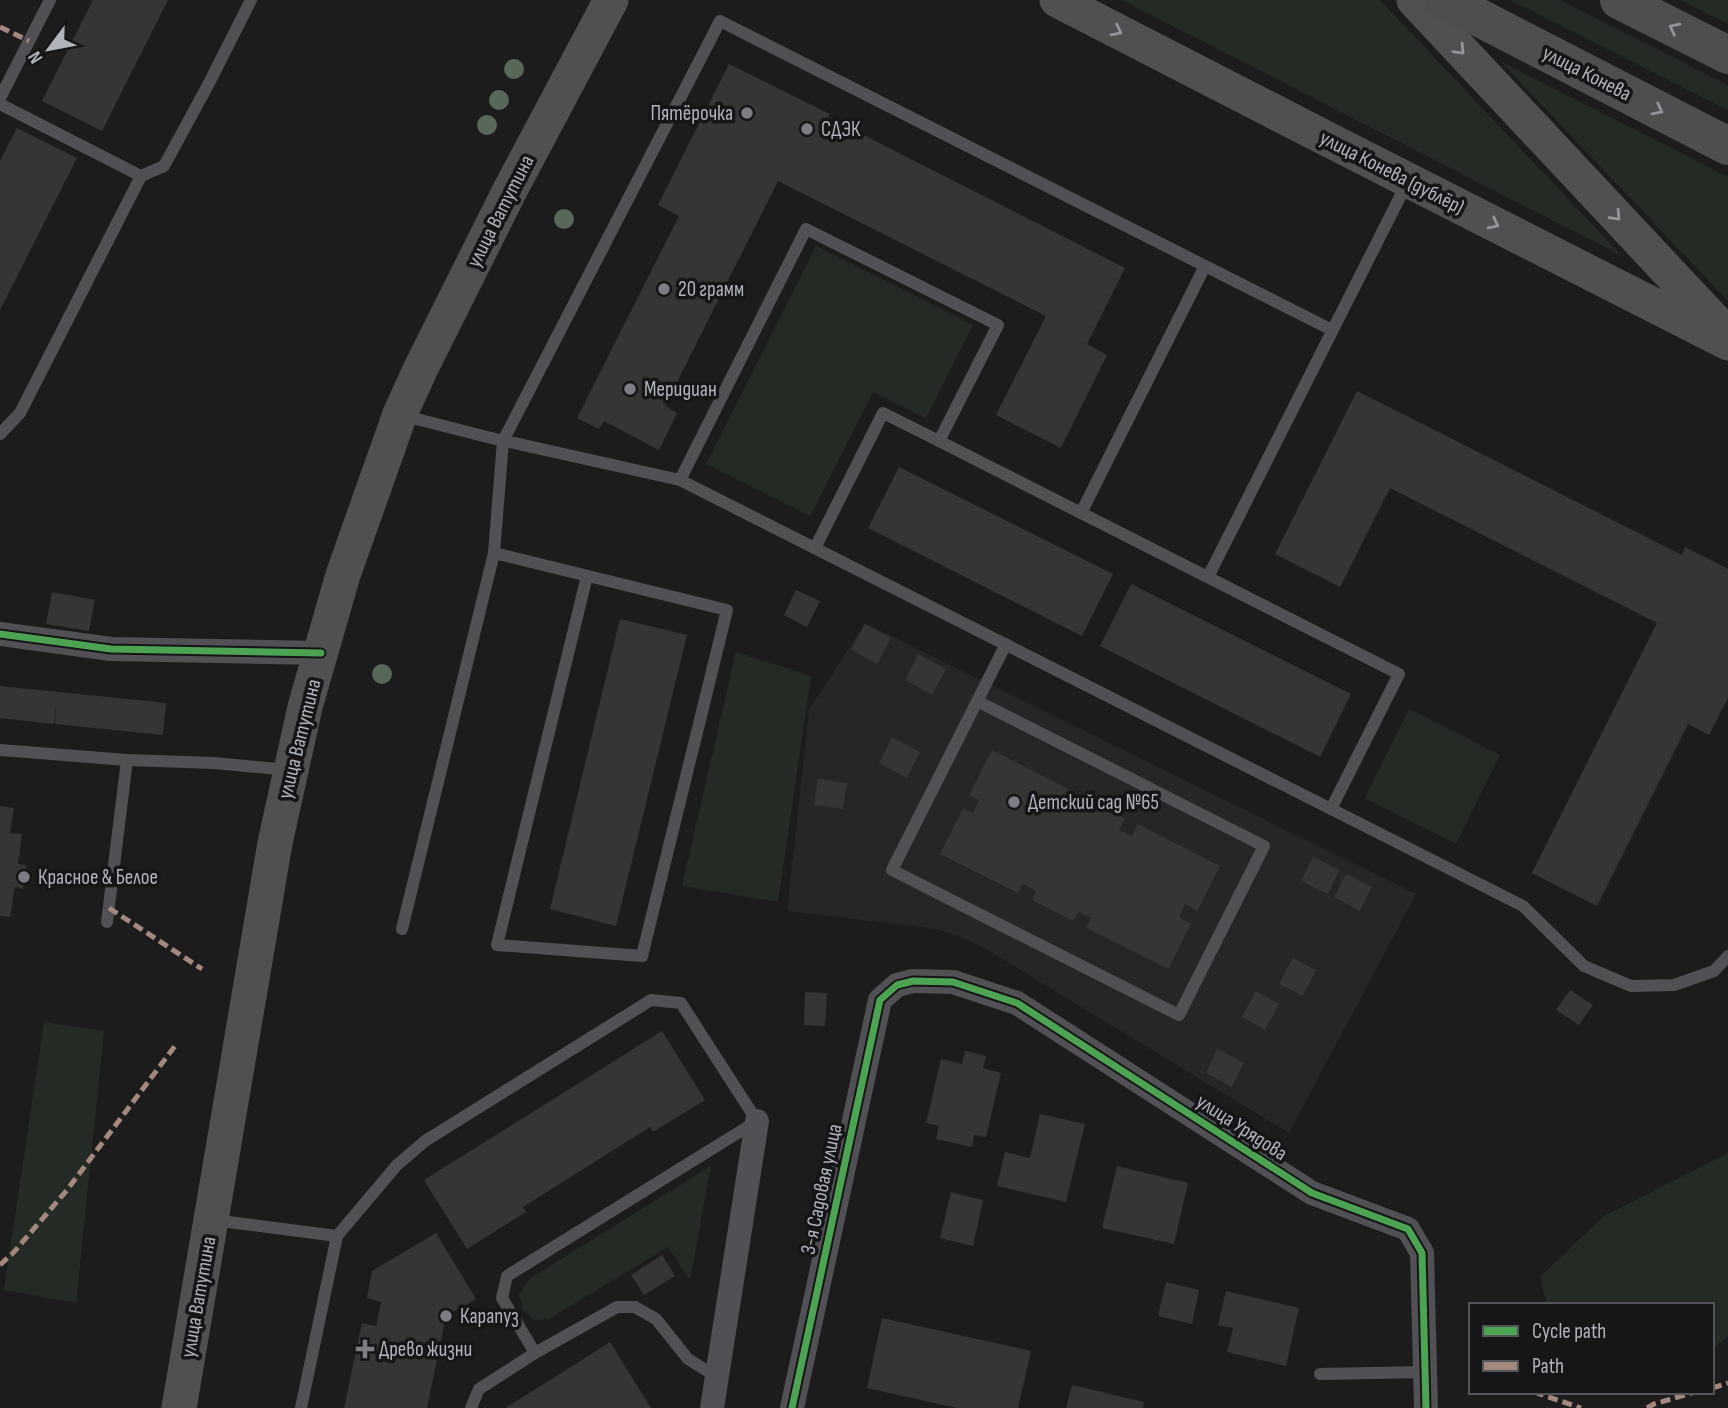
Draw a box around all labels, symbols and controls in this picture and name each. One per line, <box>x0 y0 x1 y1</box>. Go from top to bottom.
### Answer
north arrow <box>14 14 84 84</box>
one-way arrow <box>1669 22 1681 36</box>
one-way arrow <box>1110 23 1123 37</box>
street label: улица Конева <box>1538 40 1635 106</box>
one-way arrow <box>1452 42 1465 55</box>
text: N <box>23 47 48 68</box>
place label: Пятёрочка <box>650 101 733 126</box>
one-way arrow <box>1651 101 1664 115</box>
marker: Пятёрочка <box>739 105 755 121</box>
place label: СДЭК <box>821 117 861 142</box>
marker: СДЭК <box>799 121 815 137</box>
street label: улица Конева (дублёр) <box>1315 125 1468 220</box>
street label: улица Ватутина <box>461 151 539 271</box>
one-way arrow <box>1607 208 1620 221</box>
one-way arrow <box>1487 216 1500 230</box>
place label: 20 грамм <box>678 277 744 302</box>
marker: 20 грамм <box>656 281 672 297</box>
place label: Меридиан <box>644 377 717 402</box>
marker: Меридиан <box>622 381 638 397</box>
street label: улица Ватутина <box>273 677 326 802</box>
place label: Детский сад №65 <box>1028 790 1159 815</box>
marker: Детский сад №65 <box>1006 794 1022 810</box>
place label: Красное & Белое <box>38 865 158 890</box>
marker: Красное & Белое <box>16 869 32 885</box>
street label: улица Урядова <box>1192 1089 1292 1166</box>
street label: 3-я Садовая улица <box>795 1122 848 1257</box>
street label: улица Ватутина <box>176 1235 221 1360</box>
legend <box>1469 1303 1714 1394</box>
place label: Карапуз <box>460 1304 519 1329</box>
marker: Карапуз <box>438 1308 454 1324</box>
text: Cycle path <box>1532 1319 1606 1344</box>
place label: Древо жизни <box>379 1337 472 1362</box>
marker: Древо жизни <box>357 1341 373 1357</box>
text: Path <box>1532 1354 1564 1379</box>

